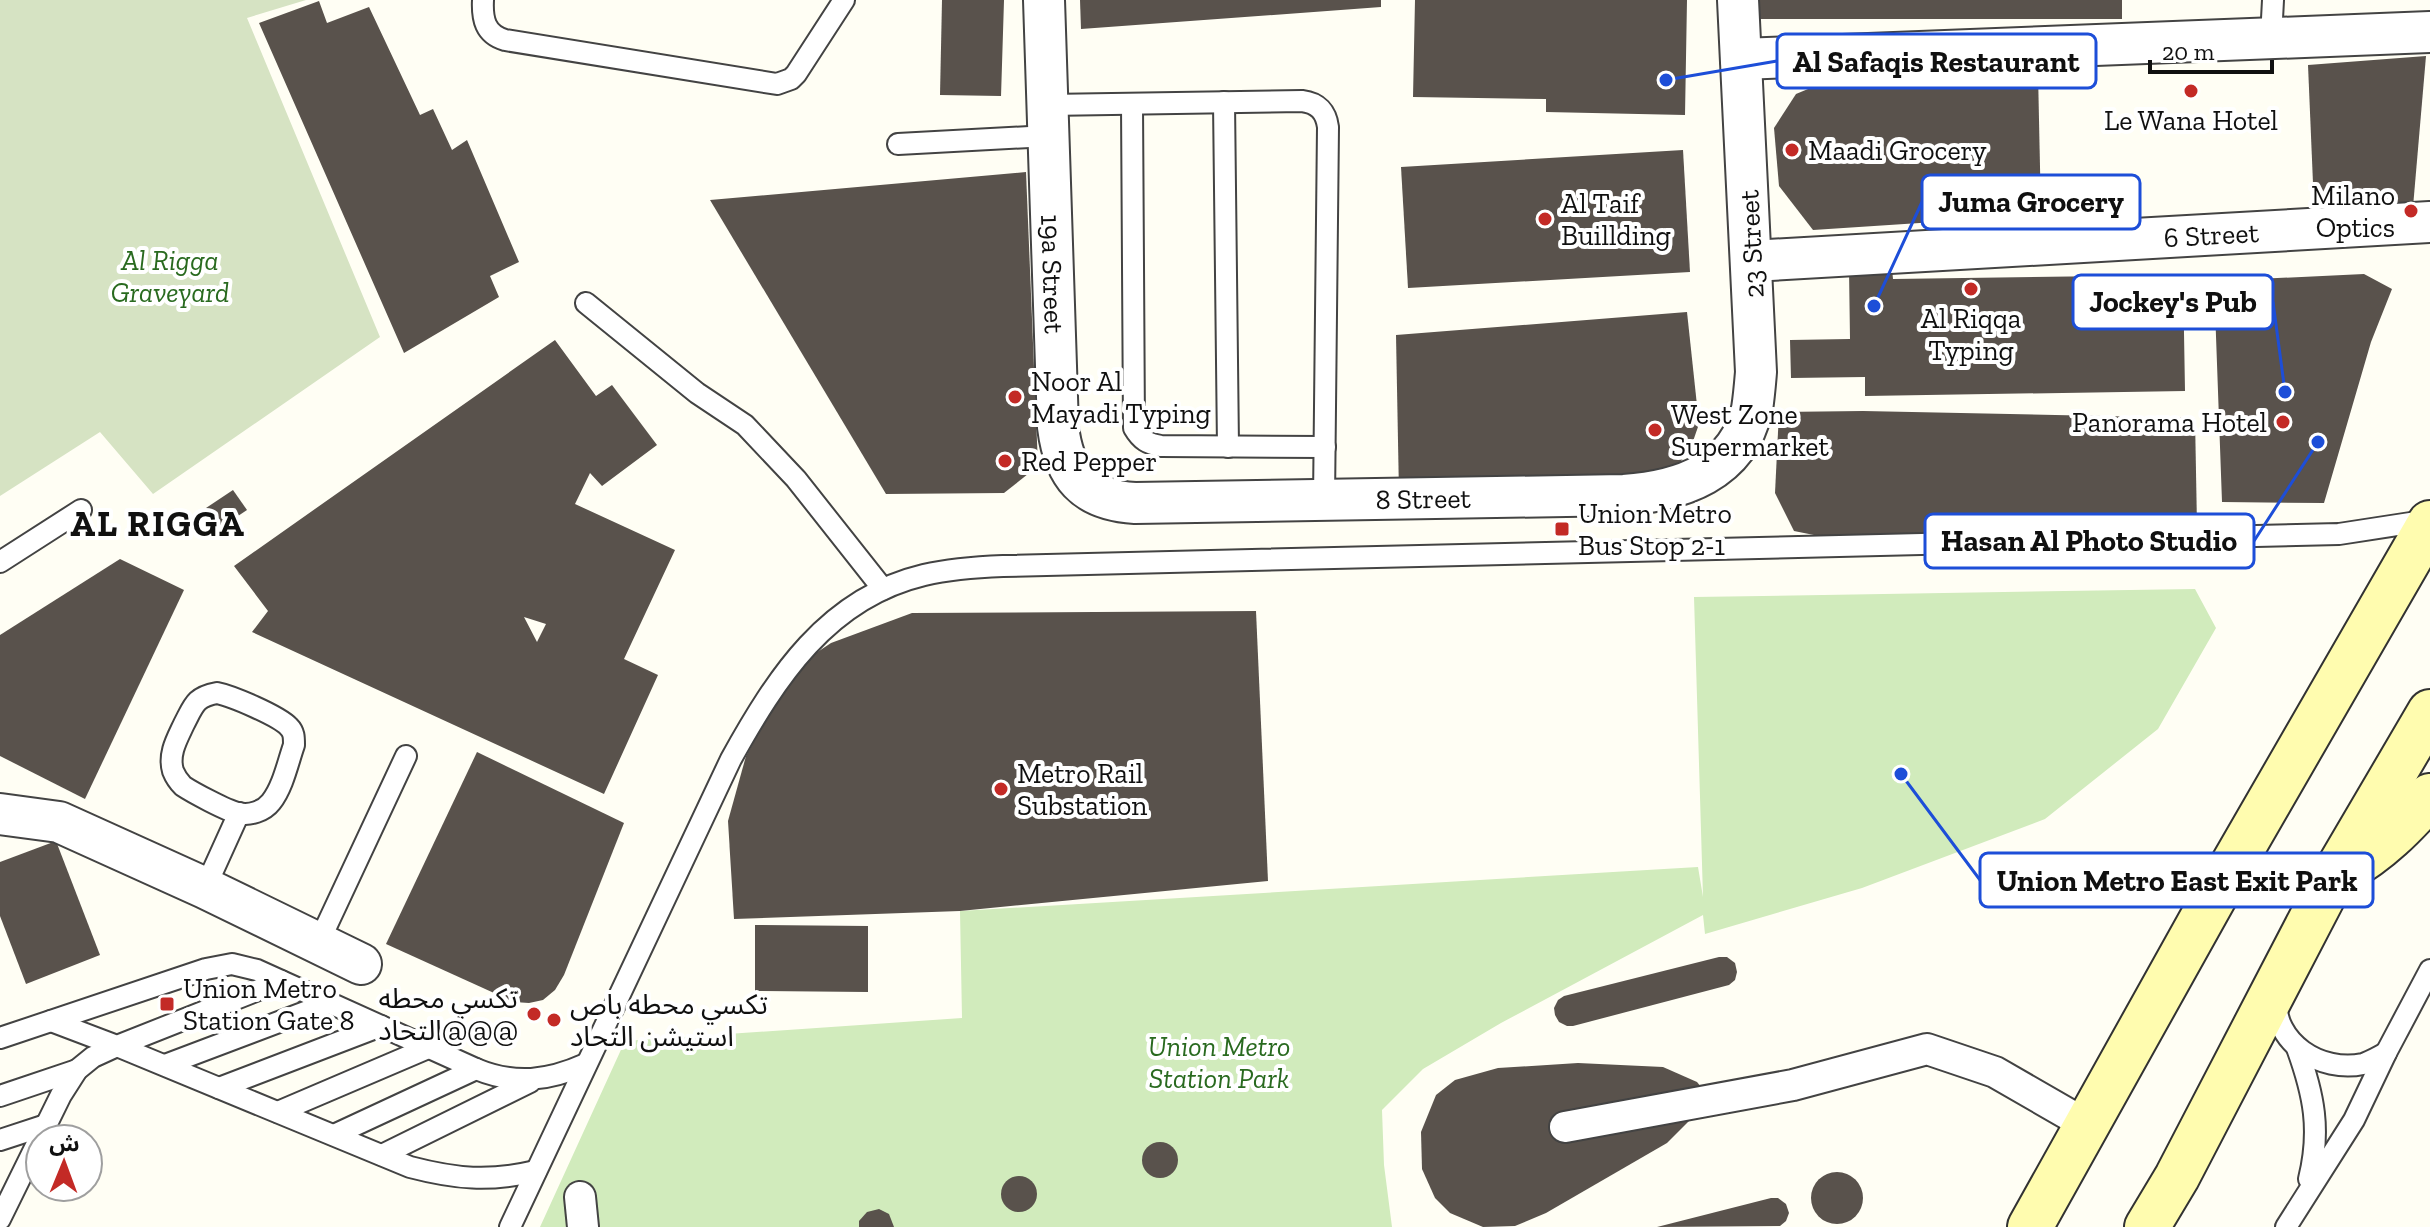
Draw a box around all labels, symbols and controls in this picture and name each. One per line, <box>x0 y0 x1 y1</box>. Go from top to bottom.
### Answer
scale bar <box>2150 24 2272 74</box>
callout: Al Safaqis Restaurant <box>1777 34 2096 88</box>
text: 20 m <box>2162 37 2215 66</box>
text: Al Safaqis Restaurant <box>1792 44 2081 80</box>
marker: Le Wana Hotel <box>2182 82 2200 100</box>
place label: Le Wana Hotel <box>2104 104 2278 137</box>
place label: Maadi Grocery <box>1808 134 1987 167</box>
marker: Maadi Grocery <box>1783 141 1801 159</box>
callout: Juma Grocery <box>1922 175 2140 229</box>
place label: Milano Optics <box>2311 179 2395 244</box>
text: Juma Grocery <box>1938 184 2124 220</box>
place label: Al Taif Buillding <box>1561 187 1671 252</box>
street label: 23 Street <box>1732 188 1771 299</box>
marker: Milano Optics <box>2402 202 2420 220</box>
marker: Al Taif Buillding <box>1536 210 1554 228</box>
street label: 19a Street <box>1034 214 1071 335</box>
street label: 6 Street <box>2163 216 2260 254</box>
park label: Al Rigga Graveyard <box>111 244 229 309</box>
callout: Jockey's Pub <box>2073 275 2273 329</box>
marker: Al Riqqa Typing <box>1962 280 1980 298</box>
text: Jockey's Pub <box>2089 284 2257 320</box>
place label: Al Riqqa Typing <box>1921 302 2022 367</box>
place label: Noor Al Mayadi Typing <box>1031 365 1211 430</box>
marker: Noor Al Mayadi Typing <box>1006 388 1024 406</box>
place label: West Zone Supermarket <box>1671 398 1829 463</box>
place label: Panorama Hotel <box>2072 406 2267 439</box>
marker: Panorama Hotel <box>2274 413 2292 431</box>
marker: West Zone Supermarket <box>1646 421 1664 439</box>
place label: Red Pepper <box>1021 445 1157 478</box>
marker: Red Pepper <box>996 452 1014 470</box>
street label: 8 Street <box>1375 481 1472 516</box>
place label: Union Metro Bus Stop 2-1 <box>1578 497 1732 562</box>
district label: AL RIGGA <box>70 502 246 545</box>
callout: Hasan Al Photo Studio <box>1925 514 2254 568</box>
marker: Union Metro Bus Stop 2-1 <box>1553 520 1571 538</box>
text: Hasan Al Photo Studio <box>1941 523 2237 559</box>
place label: Metro Rail Substation <box>1017 757 1147 822</box>
marker: Metro Rail Substation <box>992 780 1010 798</box>
callout: Union Metro East Exit Park <box>1980 853 2373 907</box>
text: Union Metro East Exit Park <box>1996 863 2358 899</box>
place label: Union Metro Station Gate 8 <box>183 972 355 1037</box>
place label: تكسي محطه التحاد@@@ <box>378 982 518 1047</box>
place label: تكسي محطه باص استيشن التحاد <box>570 988 768 1053</box>
marker: Union Metro Station Gate 8 <box>158 995 176 1013</box>
marker: تكسي محطه التحاد@@@ <box>525 1005 543 1023</box>
marker: تكسي محطه باص استيشن التحاد <box>545 1011 563 1029</box>
park label: Union Metro Station Park <box>1148 1030 1290 1095</box>
north arrow <box>24 1123 104 1203</box>
text: ش <box>49 1130 80 1157</box>

